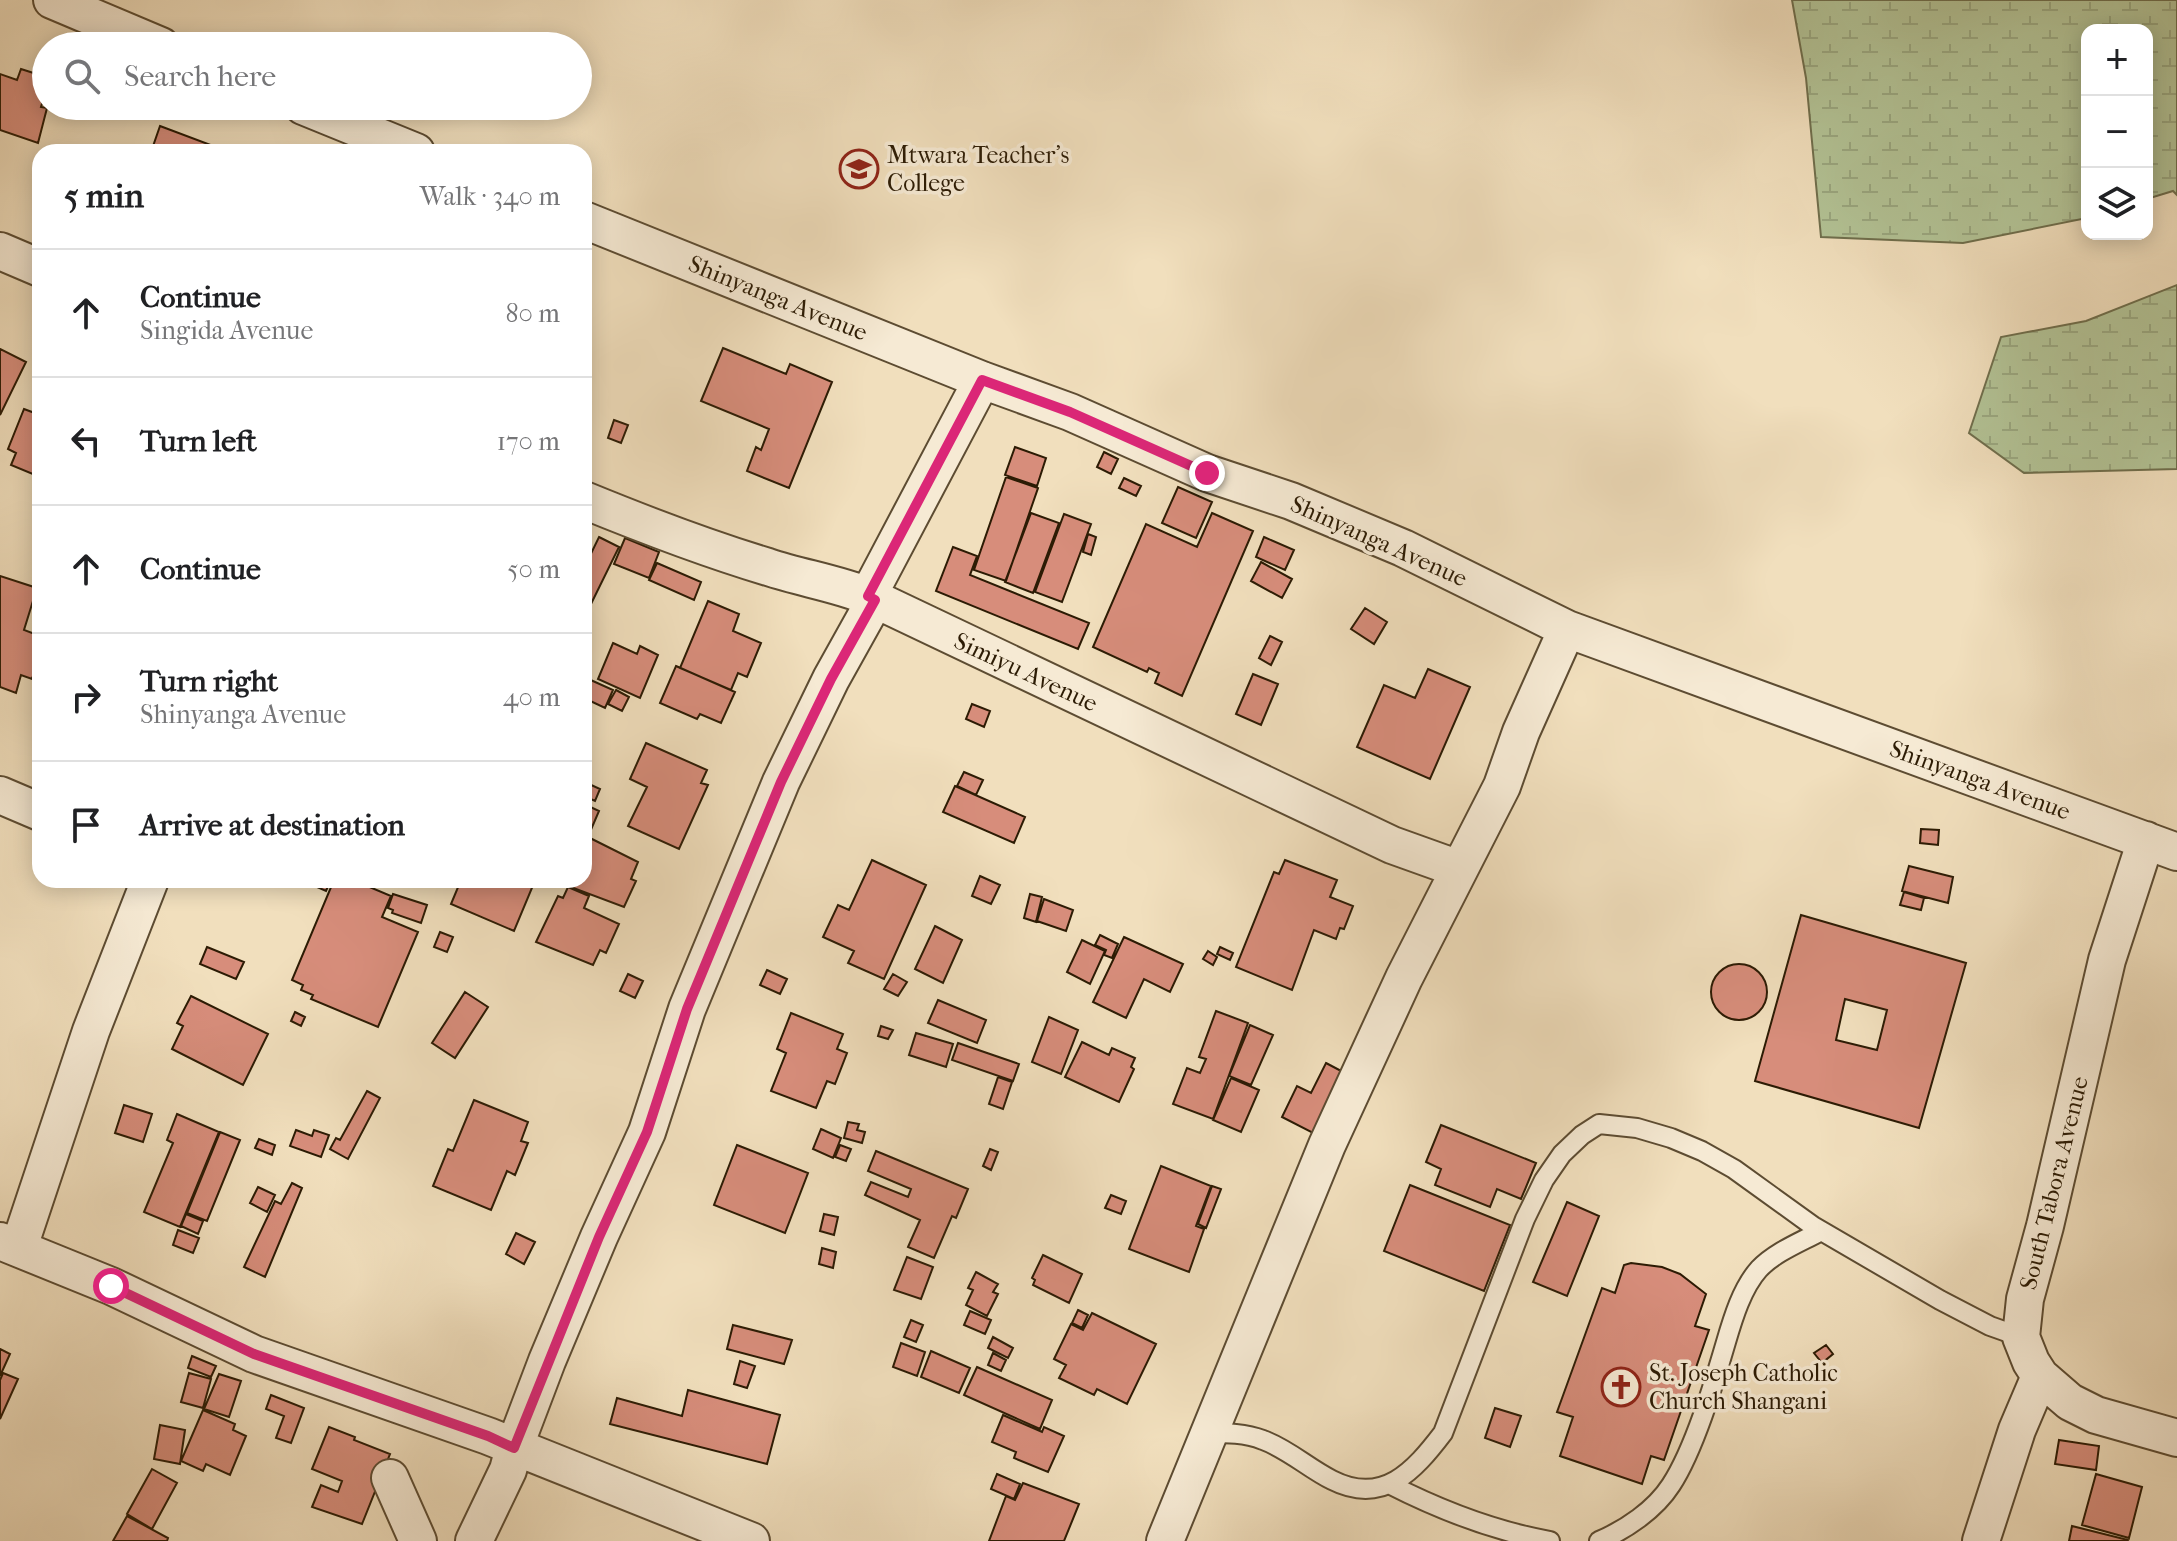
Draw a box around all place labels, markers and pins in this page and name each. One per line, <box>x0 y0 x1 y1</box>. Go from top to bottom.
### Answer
place label: Mtwara Teacher's College <box>887 141 1069 197</box>
school or university icon: Mtwara Teacher's College <box>838 148 880 190</box>
place label: St. Joseph Catholic Church Shangani <box>1649 1359 1838 1415</box>
church icon: St. Joseph Catholic Church Shangani <box>1600 1366 1642 1408</box>

